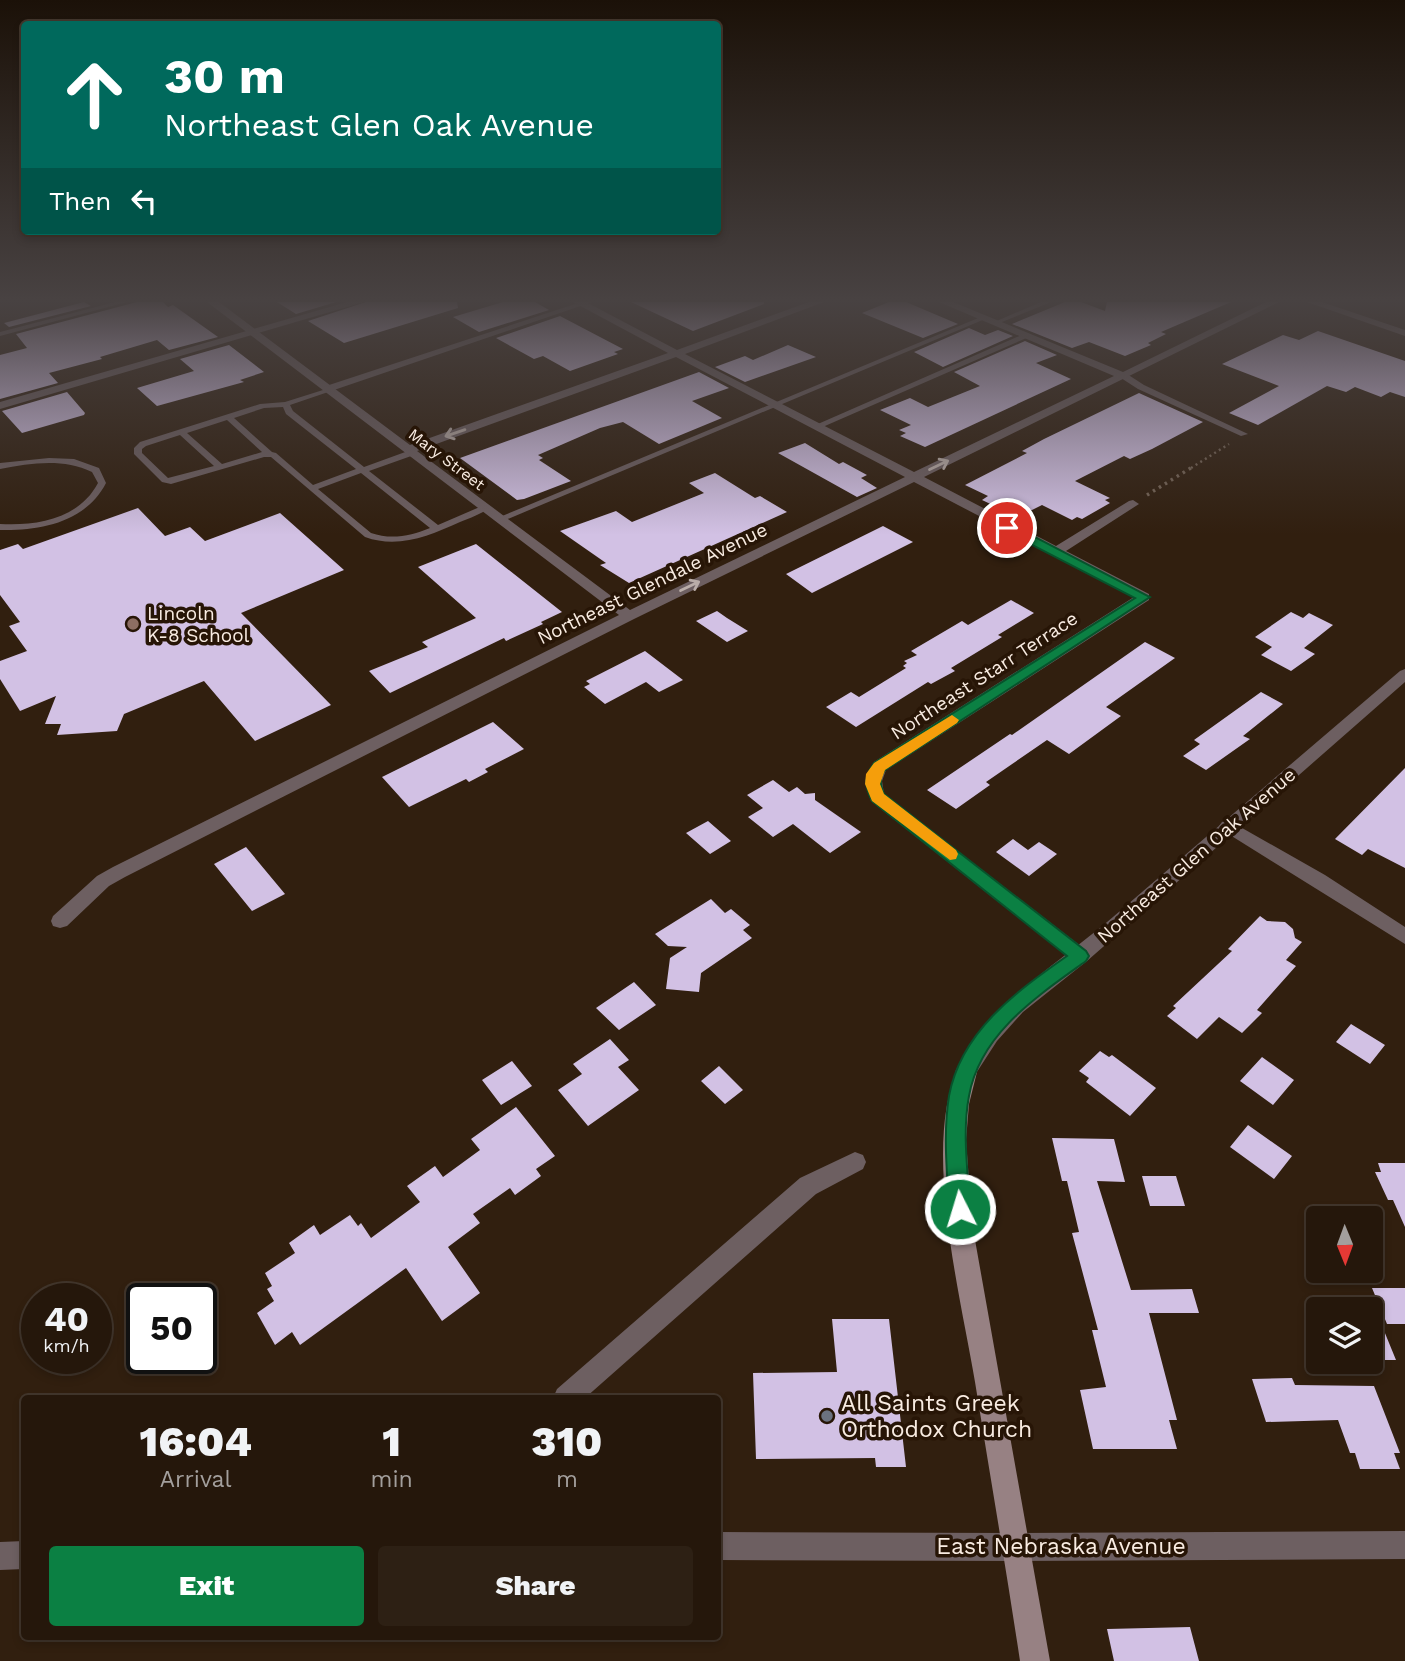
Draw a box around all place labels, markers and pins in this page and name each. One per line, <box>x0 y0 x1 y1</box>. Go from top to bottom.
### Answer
pin <box>977 498 1037 558</box>
place label: Lincoln K-8 School <box>147 602 250 647</box>
marker: Lincoln K-8 School <box>125 616 141 632</box>
place label: All Saints Greek Orthodox Church <box>841 1390 1032 1443</box>
marker: All Saints Greek Orthodox Church <box>819 1408 835 1424</box>

